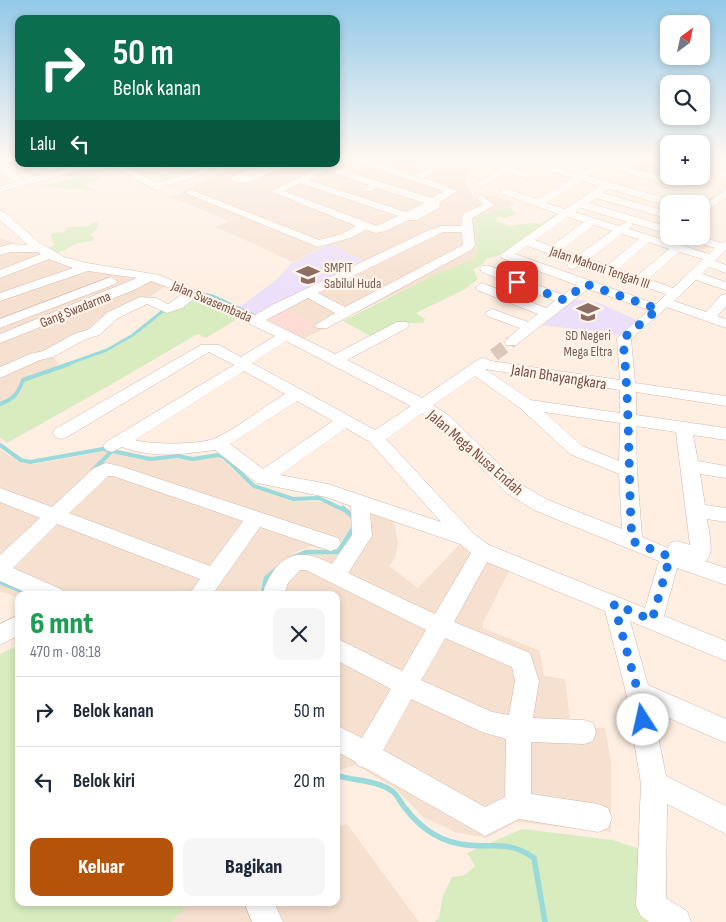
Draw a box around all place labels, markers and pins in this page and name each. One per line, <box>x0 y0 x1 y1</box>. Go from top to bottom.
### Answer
place label: SMPIT Sabilul Huda <box>324 259 381 292</box>
pin <box>496 261 538 303</box>
school or university icon: SMPIT Sabilul Huda <box>295 262 321 288</box>
school or university icon: SD Negeri Mega Eltra <box>575 299 601 325</box>
place label: SD Negeri Mega Eltra <box>564 327 612 360</box>

